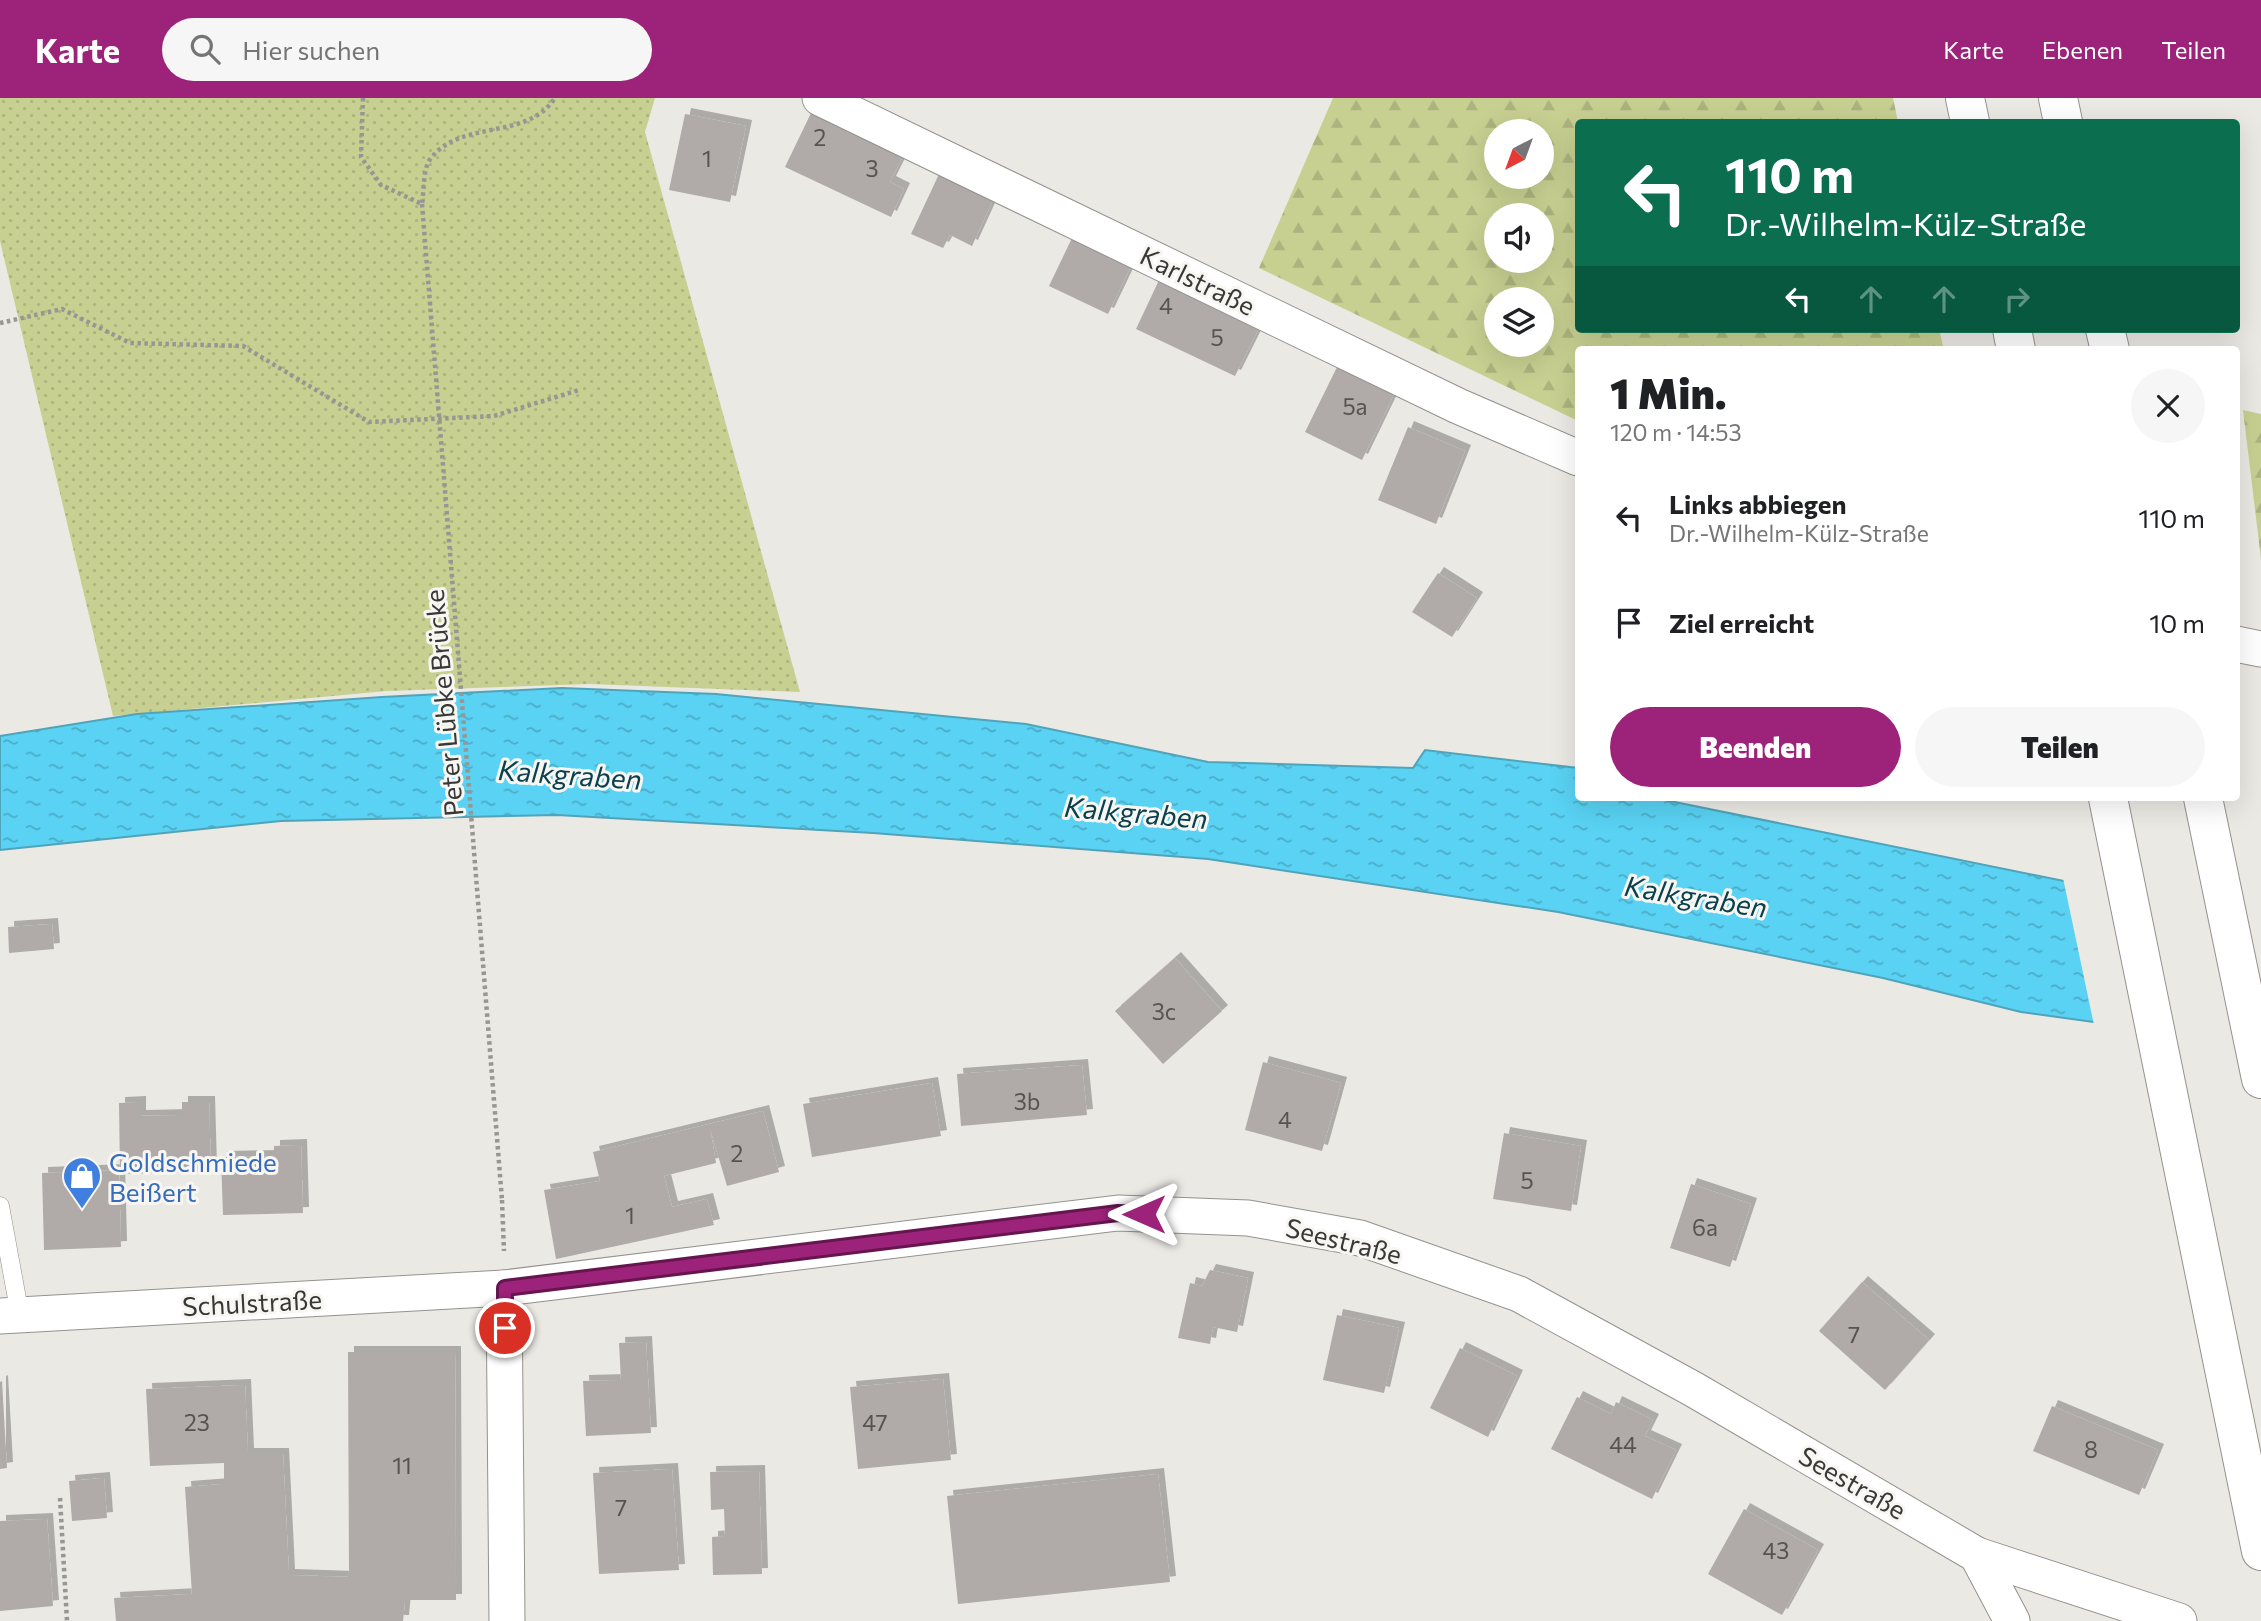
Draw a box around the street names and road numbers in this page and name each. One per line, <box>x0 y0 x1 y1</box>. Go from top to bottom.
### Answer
street label: Karlstraße <box>1136 239 1260 321</box>
street label: Peter Lübke Brücke <box>418 588 468 818</box>
street label: Seestraße <box>1283 1211 1405 1269</box>
street label: Schulstraße <box>181 1283 323 1321</box>
street label: Seestraße <box>1794 1439 1912 1525</box>

